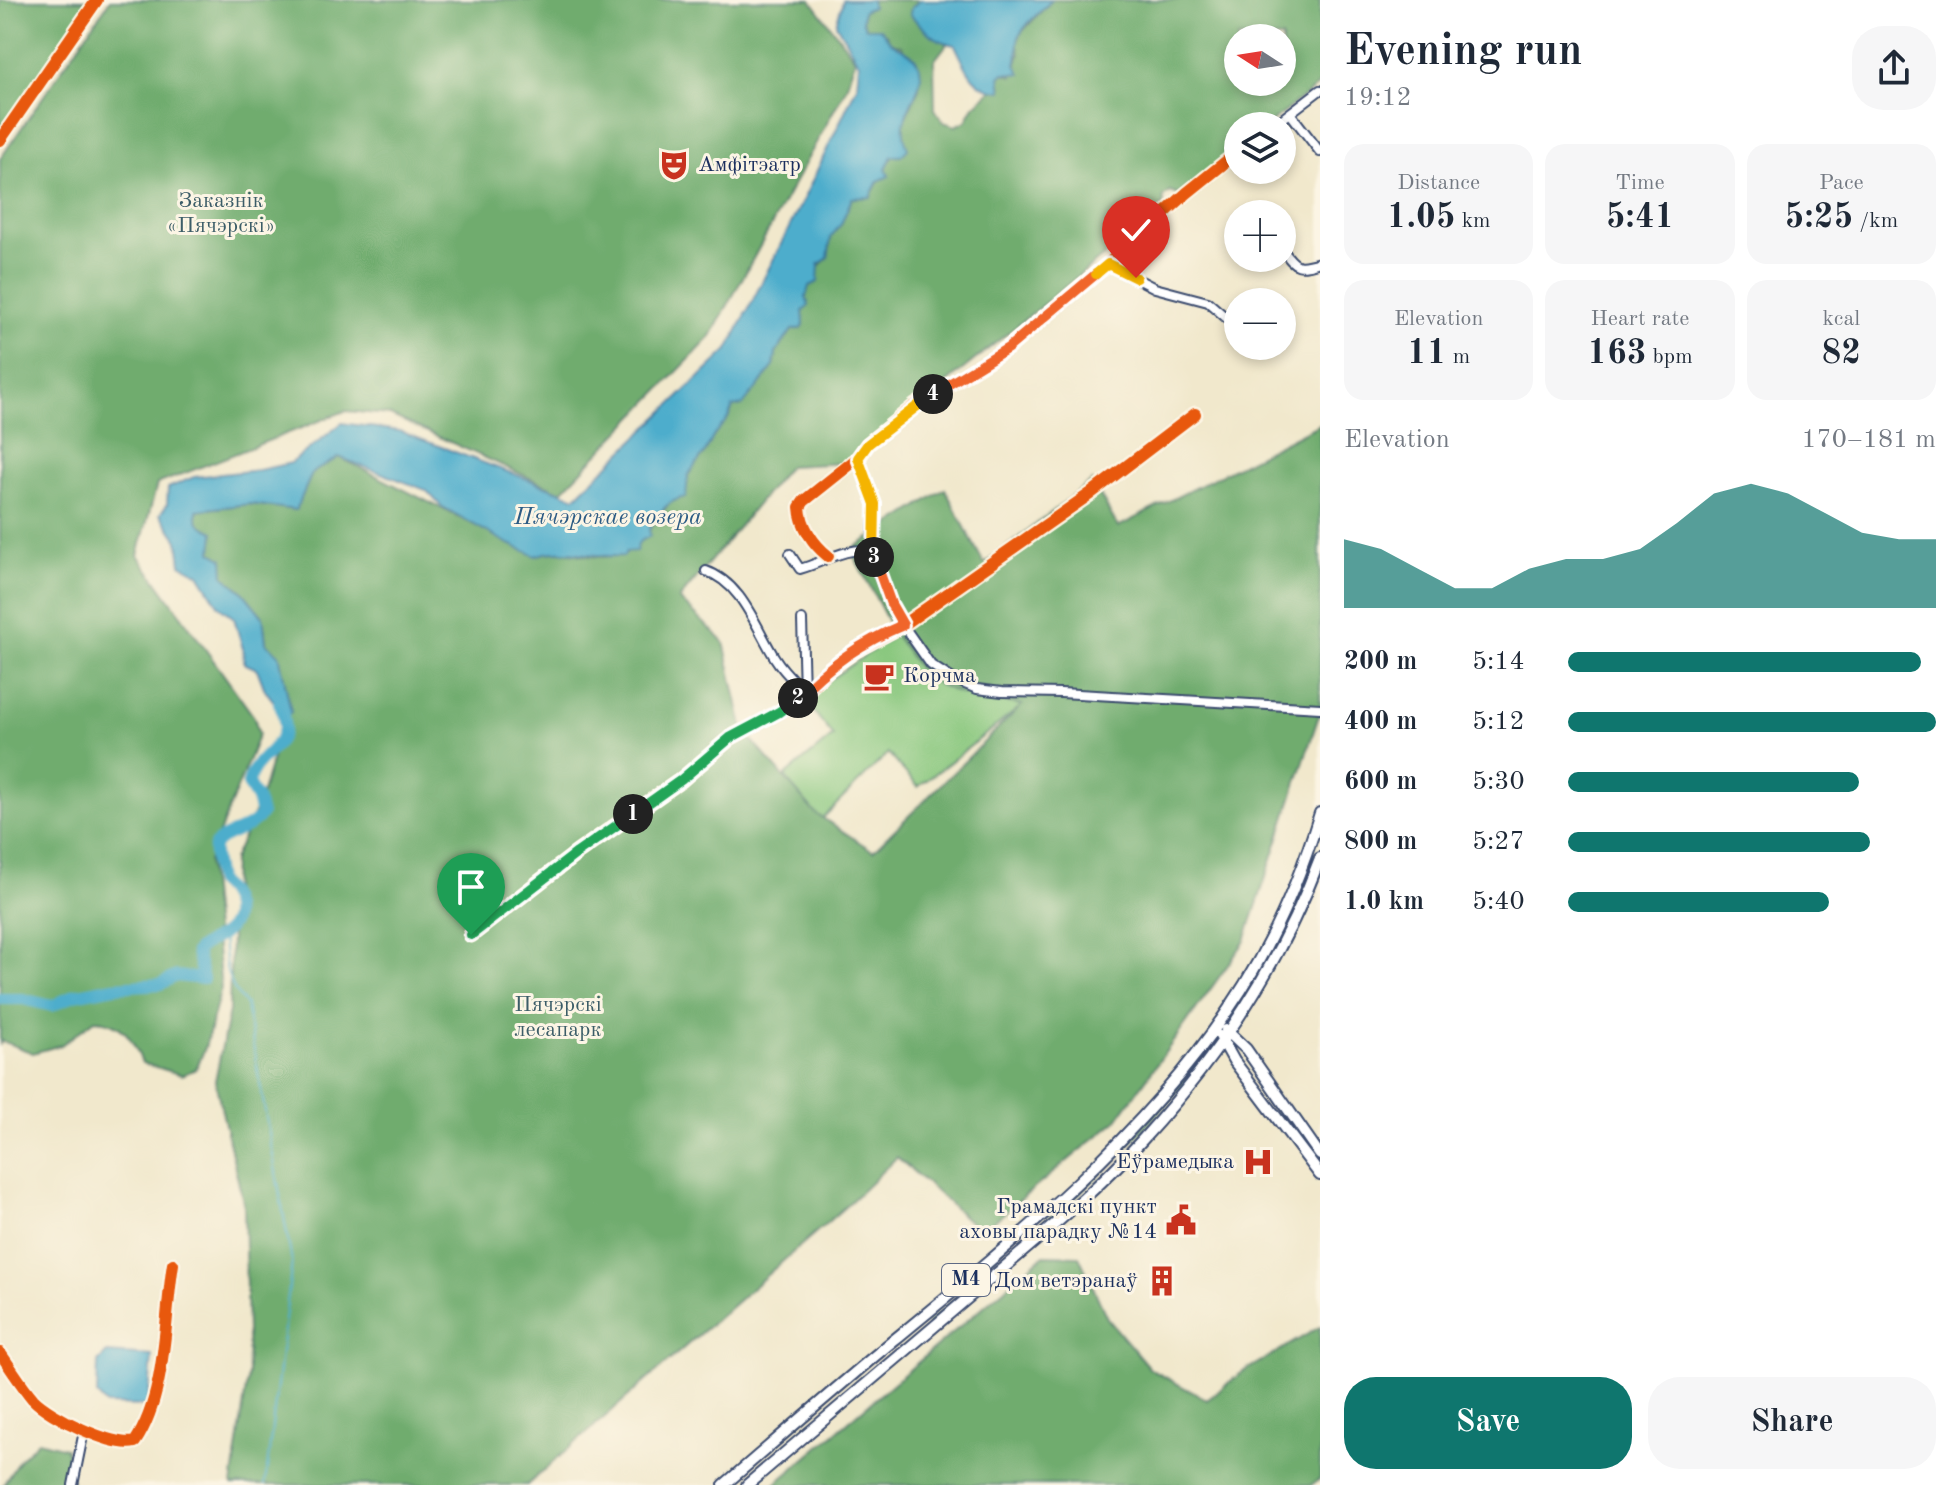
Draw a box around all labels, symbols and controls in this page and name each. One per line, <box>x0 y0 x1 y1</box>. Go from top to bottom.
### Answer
north arrow <box>1224 24 1296 96</box>
map controls <box>1224 24 1296 360</box>
button: share <box>1852 26 1936 110</box>
text: Evening run <box>1344 30 1582 74</box>
text: 19:12 <box>1344 85 1412 111</box>
button: layers <box>1224 112 1296 184</box>
theatre icon: Амфітэатр <box>657 148 691 182</box>
place label: Амфітэатр <box>698 154 801 176</box>
text: Distance <box>1397 172 1480 194</box>
text: Time <box>1615 172 1665 194</box>
text: Pace <box>1819 172 1864 194</box>
park label: Заказнік «Пячэрскі» <box>167 190 275 237</box>
pin <box>1102 196 1170 278</box>
button: + <box>1224 200 1296 272</box>
text: 1.05 <box>1387 201 1455 235</box>
text: 5:41 <box>1606 201 1674 235</box>
text: 5:25 <box>1784 201 1853 235</box>
icon: check <box>1114 208 1158 252</box>
text: km <box>1455 210 1491 232</box>
text: /km <box>1853 210 1898 232</box>
button: − <box>1224 288 1296 360</box>
text: Elevation <box>1394 308 1483 330</box>
text: Heart rate <box>1591 308 1689 330</box>
text: kcal <box>1822 308 1860 330</box>
text: 11 <box>1407 337 1447 371</box>
text: 163 <box>1587 337 1646 371</box>
text: 82 <box>1822 337 1861 371</box>
text: m <box>1447 346 1470 368</box>
text: bpm <box>1646 346 1693 368</box>
pin: 4 <box>913 374 953 414</box>
text: 4 <box>927 383 939 405</box>
text: Elevation <box>1344 427 1450 453</box>
text: 170–181 m <box>1801 427 1936 453</box>
water label: Пячэрскае возера <box>513 506 702 530</box>
pin: 3 <box>854 537 894 577</box>
text: 3 <box>868 546 880 568</box>
text: 200 m <box>1344 649 1417 675</box>
text: 5:14 <box>1472 649 1525 675</box>
cafe icon: Корчма <box>862 659 896 693</box>
place label: Корчма <box>903 665 976 687</box>
pin: 2 <box>778 678 818 718</box>
text: 2 <box>792 687 804 709</box>
text: 400 m <box>1344 709 1417 735</box>
text: 5:12 <box>1472 709 1525 735</box>
text: 600 m <box>1344 769 1417 795</box>
text: 5:30 <box>1472 769 1525 795</box>
pin: 1 <box>613 794 653 834</box>
text: 1 <box>627 803 639 825</box>
text: 800 m <box>1344 829 1417 855</box>
text: 5:27 <box>1472 829 1525 855</box>
pin <box>437 853 505 935</box>
icon: arrive <box>449 865 493 909</box>
text: 1.0 km <box>1344 889 1424 915</box>
text: 5:40 <box>1472 889 1525 915</box>
park label: Пячэрскі лесапарк <box>514 994 602 1041</box>
hospital icon: Еўрамедыка <box>1241 1145 1275 1179</box>
place label: Еўрамедыка <box>1116 1151 1234 1173</box>
place label: Грамадскі пункт аховы парадку №14 <box>959 1196 1157 1243</box>
public building icon: Грамадскі пункт аховы парадку №14 <box>1164 1203 1198 1237</box>
road number: М4 <box>942 1264 990 1296</box>
building icon: Дом ветэранаў <box>1145 1264 1179 1298</box>
place label: Дом ветэранаў <box>994 1270 1138 1292</box>
button: Save <box>1344 1377 1632 1469</box>
button: Share <box>1648 1377 1936 1469</box>

